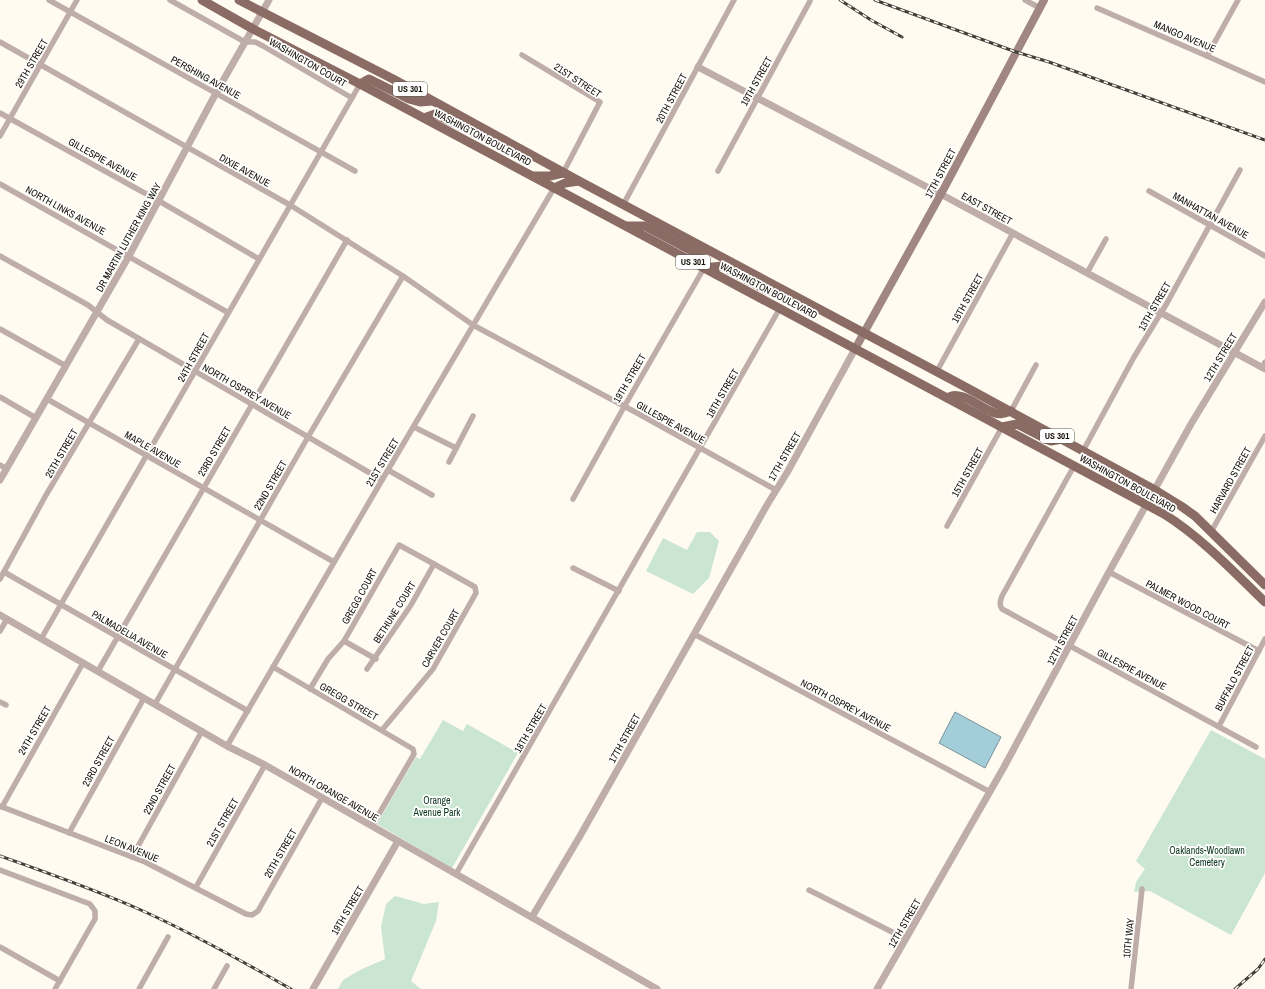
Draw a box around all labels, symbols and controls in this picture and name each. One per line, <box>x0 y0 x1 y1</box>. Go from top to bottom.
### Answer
street label: MANGO AVENUE <box>1152 18 1218 55</box>
street label: WASHINGTON COURT <box>267 35 349 90</box>
street label: 29TH STREET <box>12 36 51 90</box>
street label: PERSHING AVENUE <box>169 53 243 102</box>
street label: 19TH STREET <box>737 54 775 108</box>
street label: 21ST STREET <box>552 60 604 101</box>
street label: 20TH STREET <box>653 71 690 125</box>
road number: US 301 <box>393 82 427 96</box>
street label: WASHINGTON BOULEVARD <box>432 106 534 169</box>
street label: GILLESPIE AVENUE <box>66 135 140 184</box>
street label: 17TH STREET <box>922 146 959 200</box>
street label: DIXIE AVENUE <box>217 151 273 190</box>
street label: DR MARTIN LUTHER KING WAY <box>93 180 164 294</box>
street label: NORTH LINKS AVENUE <box>23 183 108 238</box>
street label: EAST STREET <box>959 189 1014 228</box>
street label: MANHATTAN AVENUE <box>1171 189 1251 242</box>
road number: US 301 <box>676 255 710 269</box>
street label: WASHINGTON BOULEVARD <box>718 259 820 322</box>
street label: 16TH STREET <box>948 271 986 325</box>
street label: 13TH STREET <box>1135 279 1174 333</box>
street label: 24TH STREET <box>174 330 212 384</box>
street label: 12TH STREET <box>1201 330 1240 384</box>
street label: 19TH STREET <box>610 351 649 405</box>
street label: NORTH OSPREY AVENUE <box>200 361 293 422</box>
street label: 18TH STREET <box>703 366 742 420</box>
street label: GILLESPIE AVENUE <box>634 398 708 447</box>
street label: 23RD STREET <box>195 424 234 479</box>
street label: 25TH STREET <box>42 426 81 480</box>
street label: MAPLE AVENUE <box>122 428 183 471</box>
street label: 17TH STREET <box>765 429 804 483</box>
road number: US 301 <box>1040 429 1074 443</box>
street label: 21ST STREET <box>363 436 402 489</box>
street label: 15TH STREET <box>948 445 986 499</box>
street label: HARVARD STREET <box>1207 445 1254 516</box>
street label: WASHINGTON BOULEVARD <box>1077 451 1178 515</box>
street label: 22ND STREET <box>251 458 290 513</box>
street label: GREGG COURT <box>339 566 380 626</box>
street label: PALMER WOOD COURT <box>1144 577 1232 632</box>
street label: BETHUNE COURT <box>370 579 419 646</box>
street label: PALMADELIA AVENUE <box>90 607 170 661</box>
street label: CARVER COURT <box>418 607 462 670</box>
street label: 12TH STREET <box>1044 613 1081 667</box>
street label: BUFFALO STREET <box>1212 643 1257 713</box>
street label: GILLESPIE AVENUE <box>1095 646 1169 693</box>
street label: NORTH OSPREY AVENUE <box>798 676 893 735</box>
street label: GREGG STREET <box>317 680 380 723</box>
street label: 18TH STREET <box>511 701 550 755</box>
street label: 24TH STREET <box>15 703 54 757</box>
street label: 17TH STREET <box>605 711 643 765</box>
street label: 23RD STREET <box>79 734 118 789</box>
street label: 22ND STREET <box>140 762 179 817</box>
street label: NORTH ORANGE AVENUE <box>286 762 381 825</box>
park label: Orange Avenue Park <box>413 794 461 819</box>
street label: 21ST STREET <box>203 796 242 849</box>
street label: 20TH STREET <box>261 826 300 880</box>
street label: LEON AVENUE <box>103 832 161 865</box>
park label: Oaklands-Woodlawn Cemetery <box>1169 844 1245 869</box>
street label: 19TH STREET <box>328 883 367 937</box>
street label: 12TH STREET <box>885 896 924 950</box>
street label: 10TH WAY <box>1120 917 1137 959</box>

